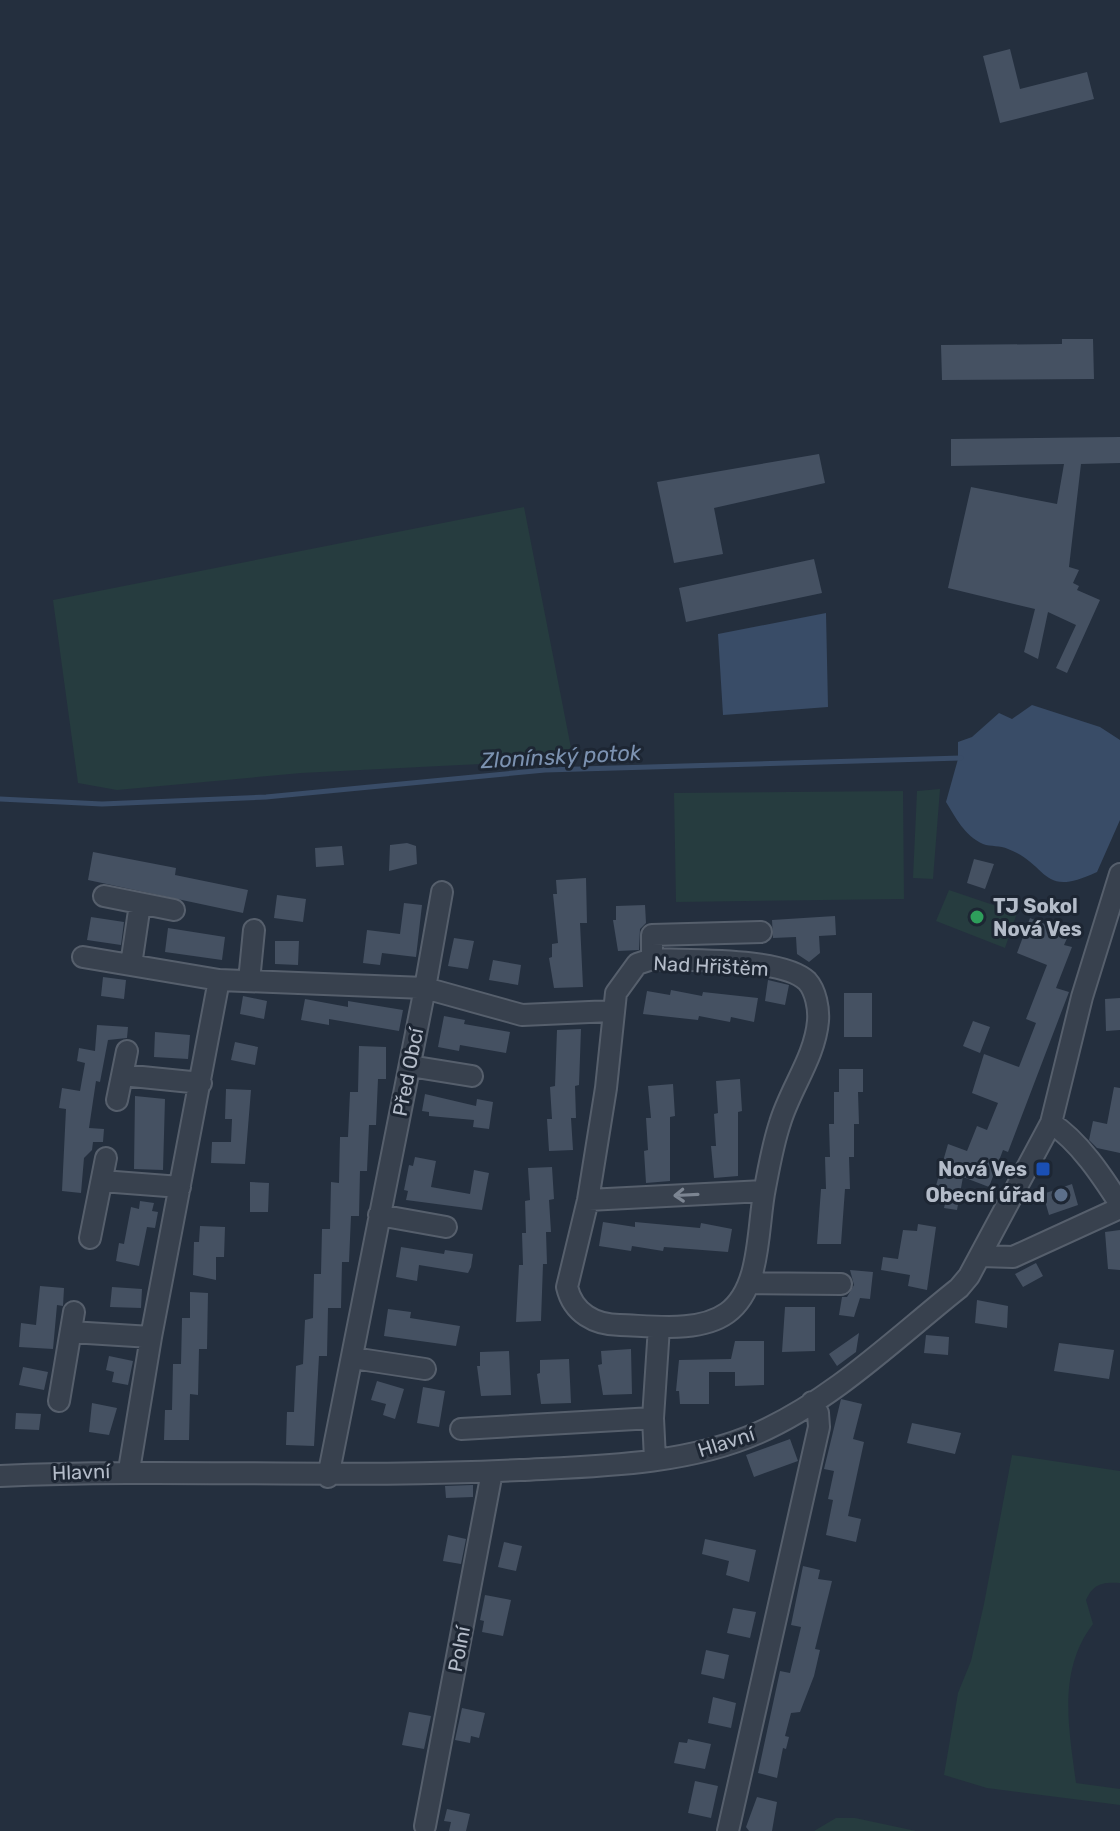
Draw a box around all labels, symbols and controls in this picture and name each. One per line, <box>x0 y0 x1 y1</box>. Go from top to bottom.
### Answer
water label: Zlonínský potok <box>479 739 643 774</box>
place label: TJ Sokol Nová Ves <box>993 894 1082 941</box>
marker: TJ Sokol Nová Ves <box>968 908 986 926</box>
street label: Nad Hřištěm <box>653 951 769 981</box>
street label: Před Obcí <box>388 1025 429 1118</box>
place label: Nová Ves <box>938 1157 1027 1181</box>
marker: Nová Ves <box>1034 1160 1052 1178</box>
place label: Obecní úřad <box>925 1183 1045 1207</box>
marker: Obecní úřad <box>1052 1186 1070 1204</box>
one-way arrow <box>673 1188 700 1203</box>
street label: Hlavní <box>695 1421 758 1462</box>
street label: Hlavní <box>52 1459 112 1485</box>
street label: Polní <box>443 1623 475 1674</box>

